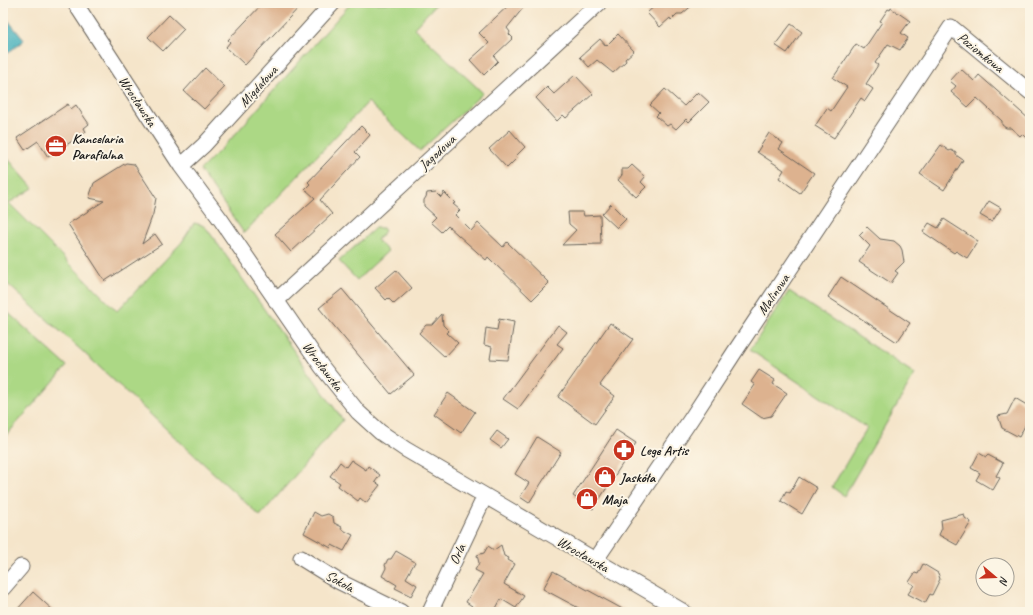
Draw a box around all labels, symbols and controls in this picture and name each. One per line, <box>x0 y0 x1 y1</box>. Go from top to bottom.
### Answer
street label: Poziomkowa <box>954 29 1008 77</box>
street label: Migdałowa <box>235 61 282 111</box>
street label: Wrocławska <box>115 73 161 131</box>
place label: Kancelaria Parafialna <box>72 130 124 163</box>
street label: Jagodowa <box>415 131 460 174</box>
office icon: Kancelaria Parafialna <box>43 133 69 159</box>
street label: Malinowa <box>754 270 794 318</box>
street label: Wrocławska <box>299 338 347 395</box>
pharmacy icon: Lege Artis <box>611 437 637 463</box>
place label: Lege Artis <box>640 442 690 459</box>
shop icon: Jaskóła <box>592 464 618 490</box>
place label: Jaskóła <box>619 469 657 486</box>
shop icon: Maja <box>574 486 600 512</box>
place label: Maja <box>602 491 628 508</box>
street label: Wrocławska <box>554 533 613 577</box>
street label: Orla <box>445 541 470 567</box>
north arrow <box>975 557 1015 597</box>
street label: Sokola <box>323 567 358 597</box>
text: N <box>996 575 1012 588</box>

